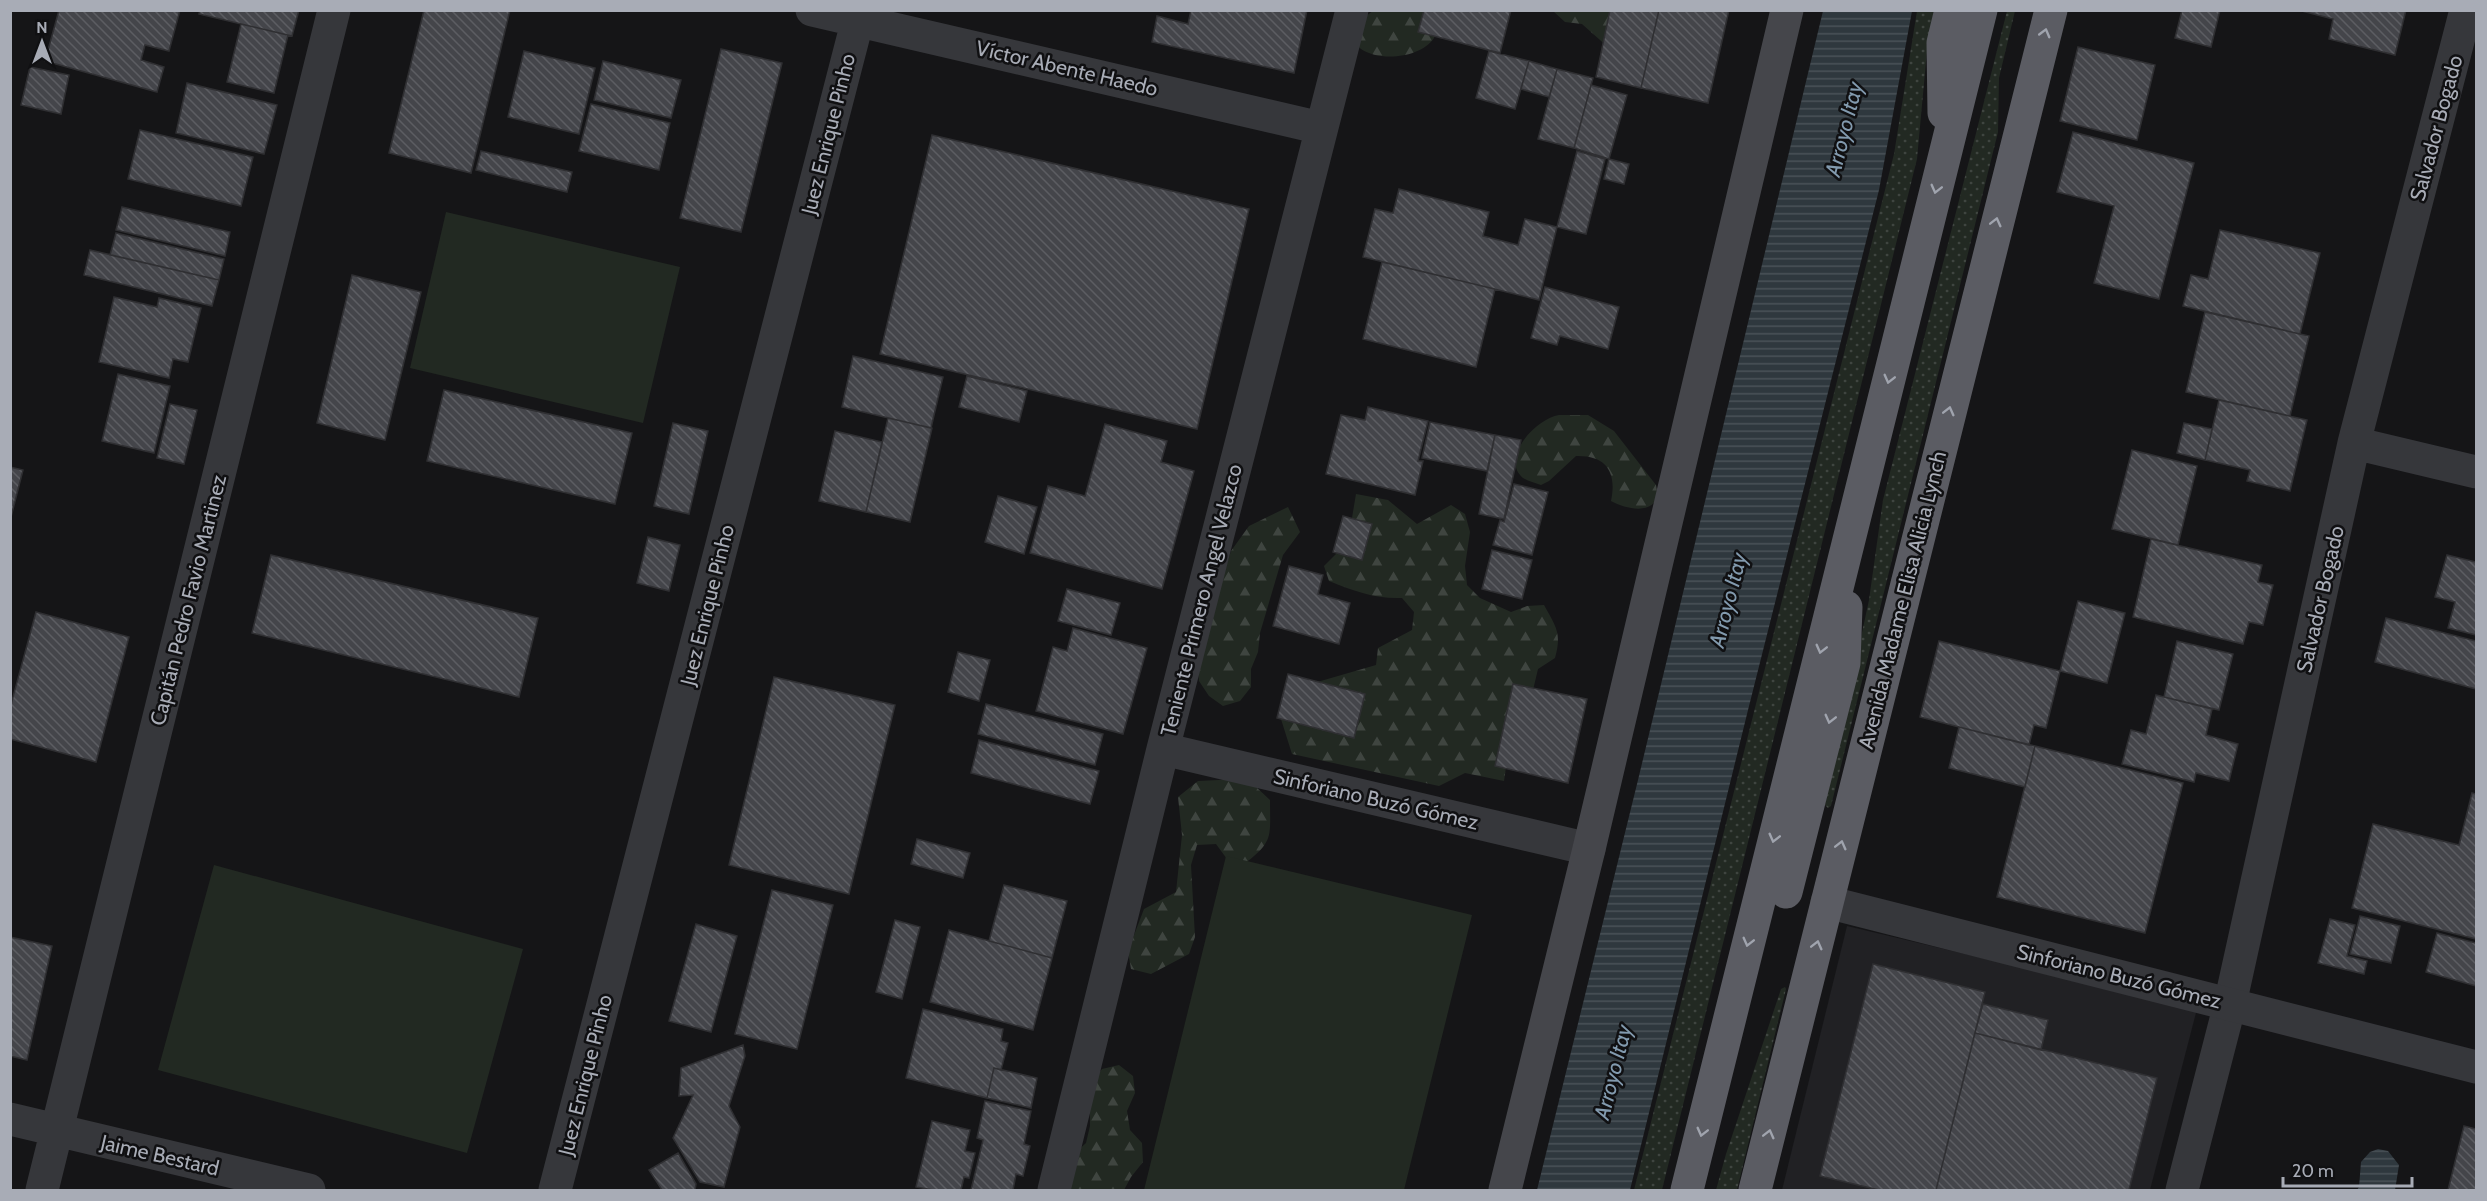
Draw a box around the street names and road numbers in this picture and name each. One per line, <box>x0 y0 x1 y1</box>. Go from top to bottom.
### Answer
street label: Víctor Abente Haedo <box>974 35 1160 101</box>
street label: Juez Enrique Pinho <box>796 51 860 218</box>
street label: Salvador Bogado <box>2405 52 2467 204</box>
street label: Avenida Madame Elisa Alicia Lynch <box>1853 448 1951 752</box>
street label: Teniente Primero Angel Velazco <box>1155 461 1247 739</box>
street label: Capitán Pedro Favio Martinez <box>145 472 231 728</box>
street label: Juez Enrique Pinho <box>675 522 739 689</box>
street label: Salvador Bogado <box>2291 523 2349 675</box>
street label: Sinforiano Buzó Gómez <box>1271 763 1481 835</box>
street label: Sinforiano Buzó Gómez <box>2014 939 2224 1014</box>
street label: Juez Enrique Pinho <box>553 992 617 1159</box>
street label: Jaime Bestard <box>97 1129 222 1181</box>

